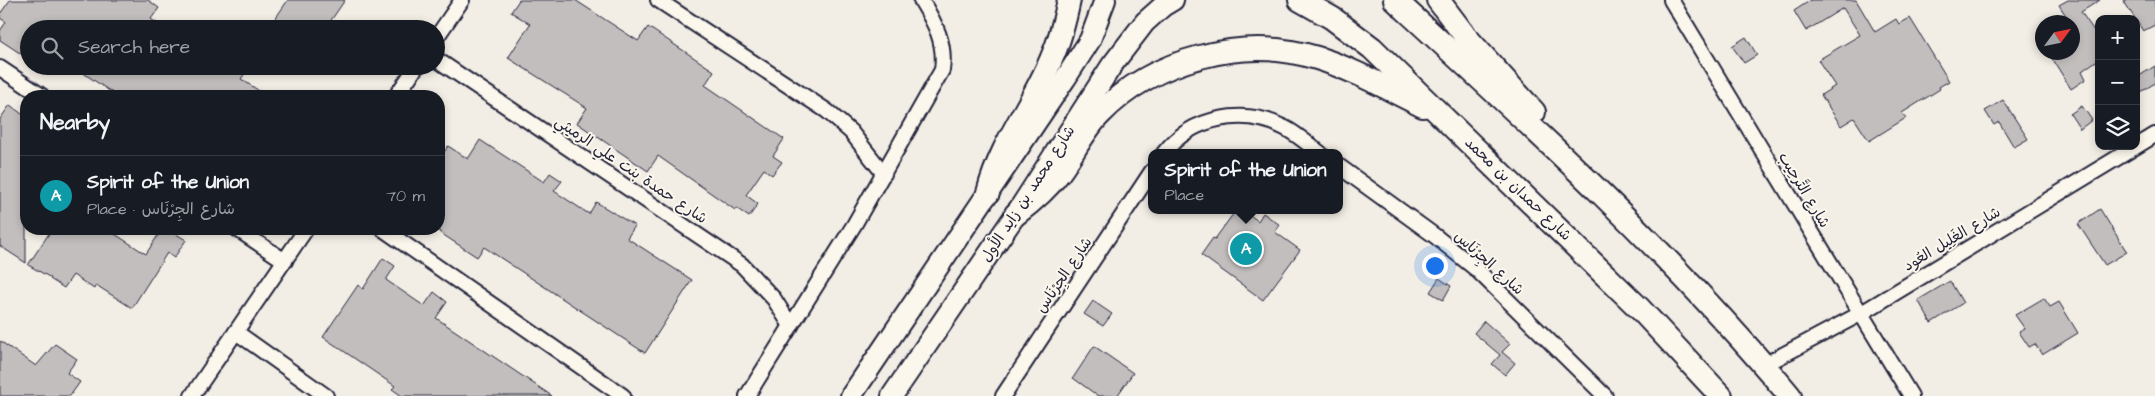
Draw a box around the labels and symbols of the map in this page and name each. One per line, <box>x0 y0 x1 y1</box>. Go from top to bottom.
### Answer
north arrow <box>2035 15 2080 60</box>
street label: شارع حمدة بنت علي الرميثي <box>550 111 711 231</box>
street label: شارع محمد بن زايد الأول <box>976 122 1080 266</box>
street label: شارع حمدان بن محمد <box>1460 132 1576 246</box>
street label: شارع التَّرحِيب <box>1773 148 1835 232</box>
street label: شارع الغَلِيل العُود <box>1899 202 2005 276</box>
street label: شارع الجِرْنَاس <box>1449 226 1528 300</box>
pin: A <box>1230 230 1262 268</box>
street label: شارع الجِرْنَاس <box>1031 233 1098 317</box>
your location <box>1422 253 1448 279</box>

